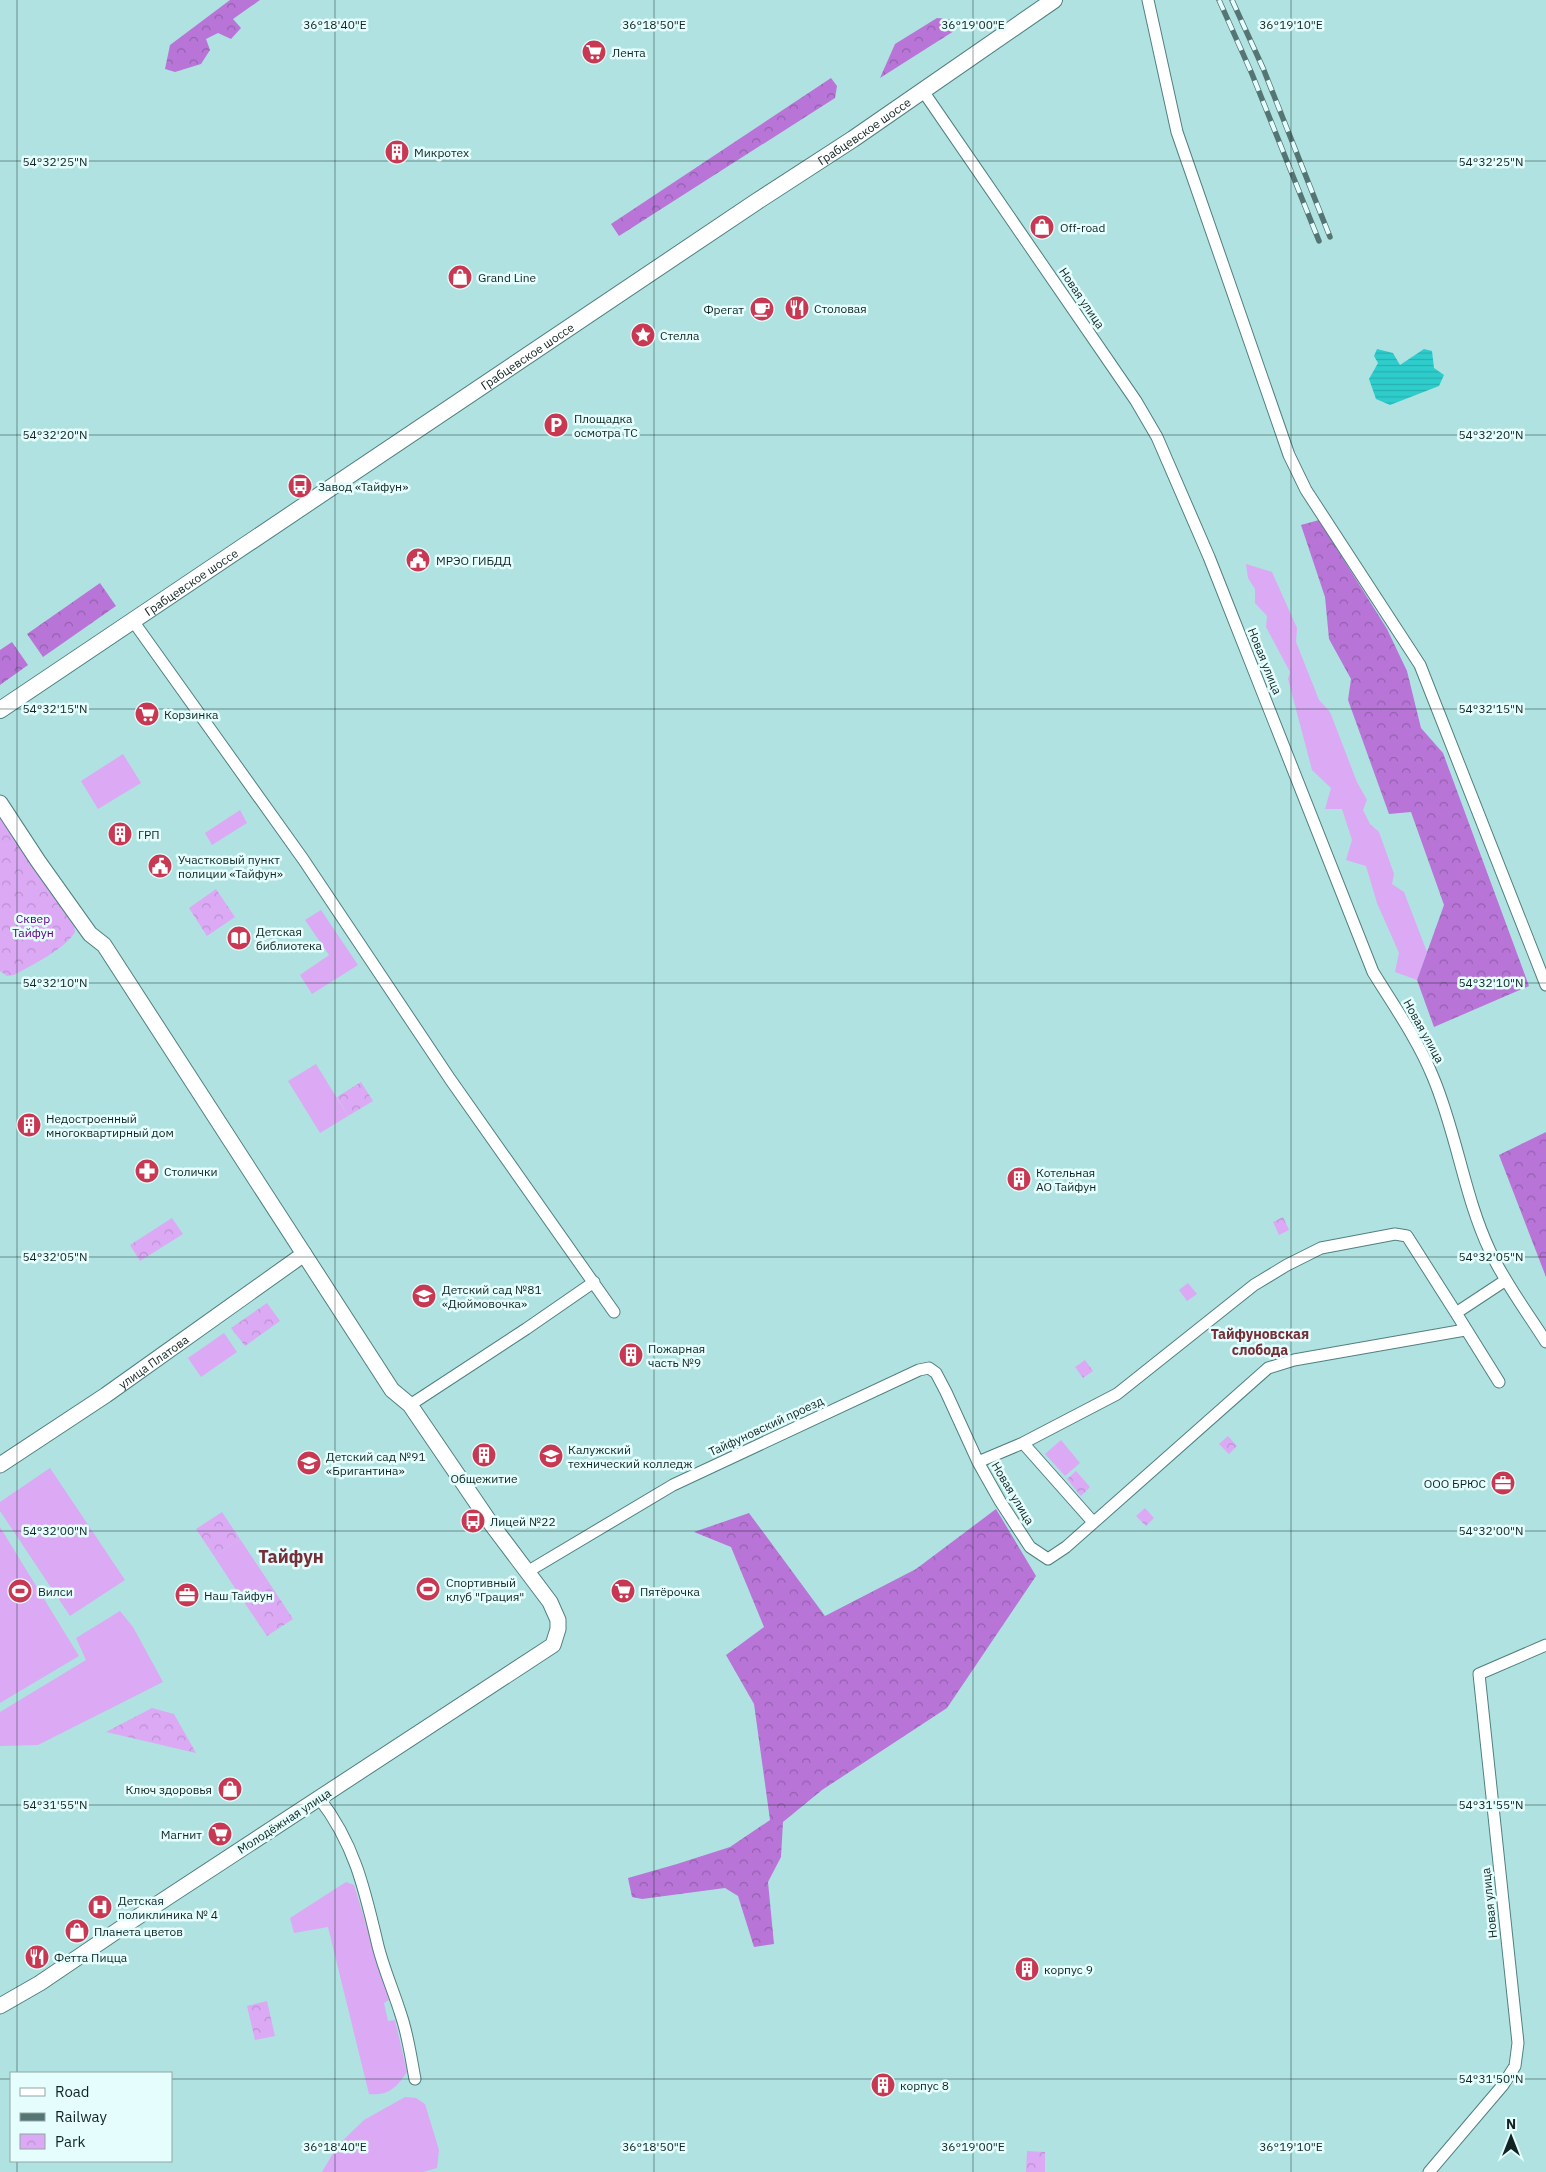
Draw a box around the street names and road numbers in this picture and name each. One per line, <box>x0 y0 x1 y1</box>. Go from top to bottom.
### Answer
street label: Грабцевское шоссе <box>814 94 914 168</box>
street label: Новая улица <box>1056 264 1108 332</box>
street label: Грабцевское шоссе <box>477 319 577 393</box>
street label: Грабцевское шоссе <box>141 545 241 618</box>
street label: Новая улица <box>1245 625 1285 697</box>
street label: Новая улица <box>1400 996 1448 1066</box>
street label: улица Платова <box>115 1331 192 1391</box>
street label: Тайфуновский проезд <box>706 1393 826 1459</box>
street label: Новая улица <box>988 1459 1038 1528</box>
street label: Молодёжная улица <box>234 1785 334 1857</box>
street label: Новая улица <box>1478 1866 1500 1939</box>

